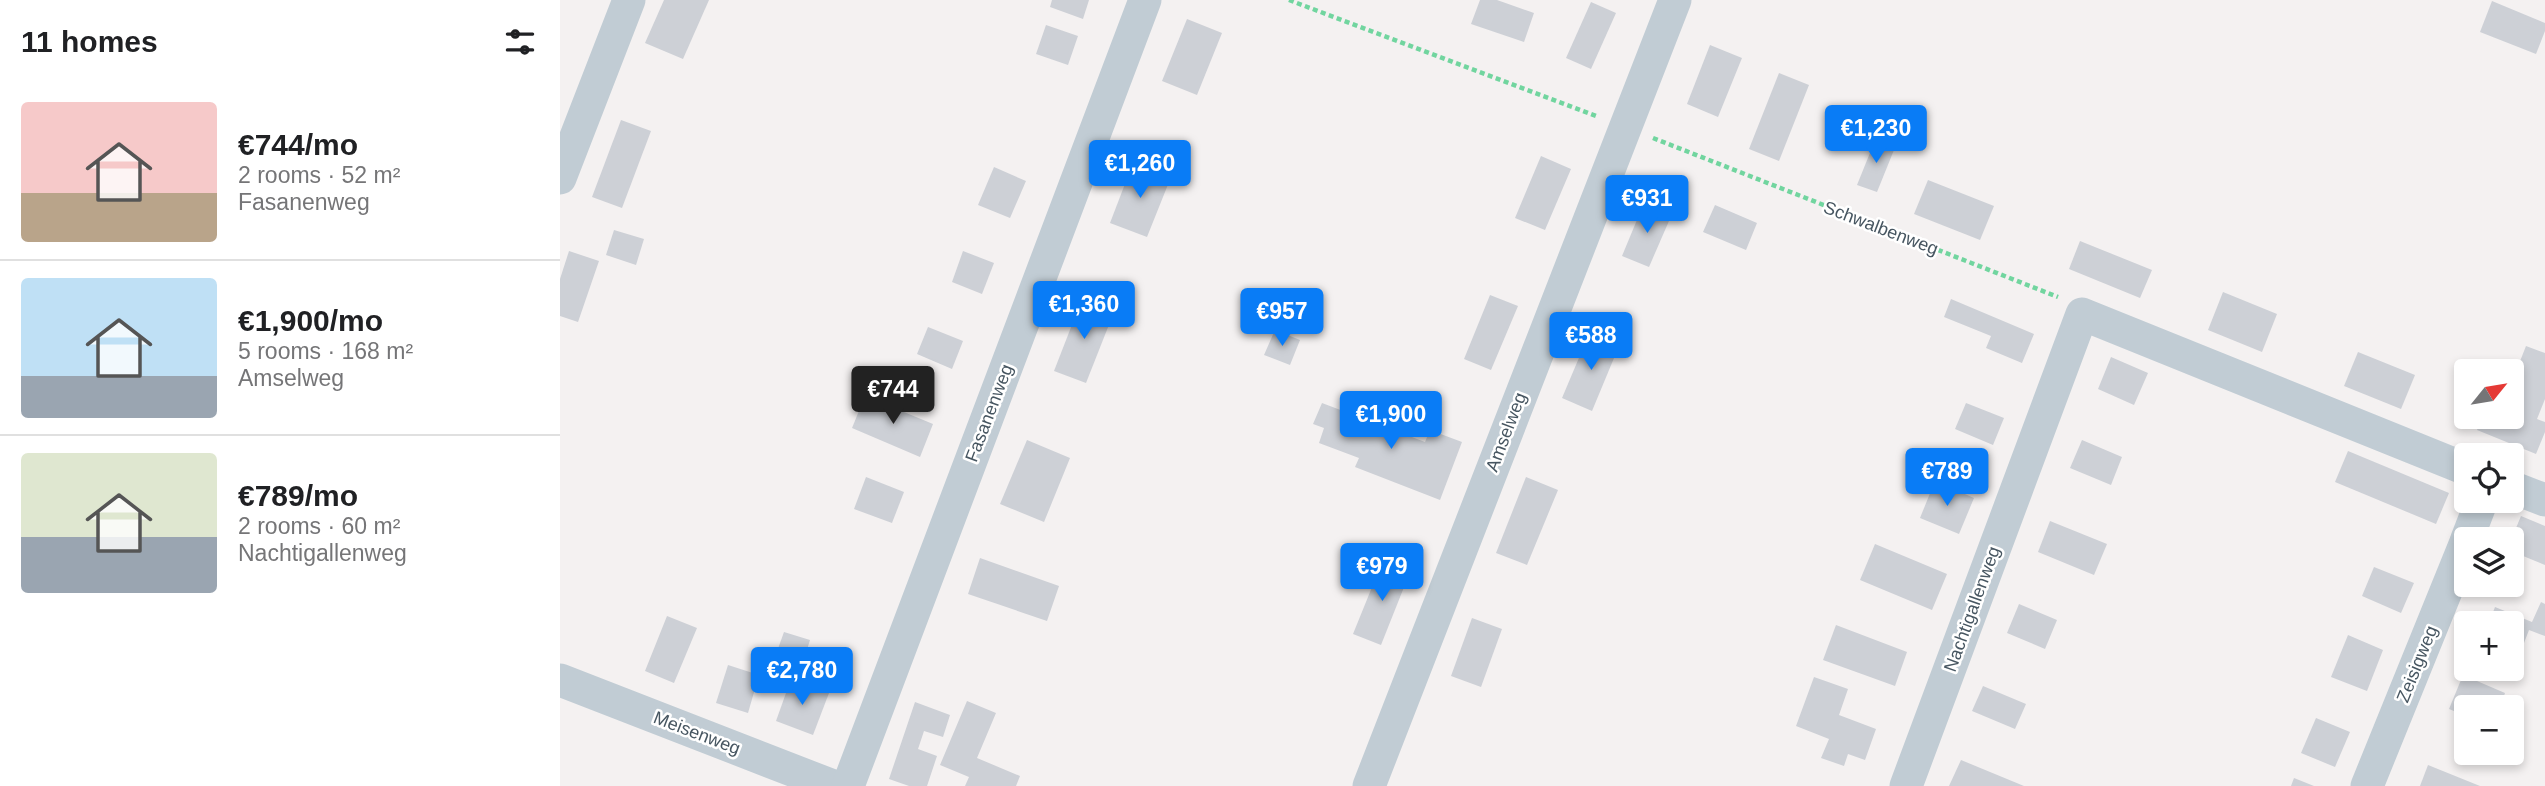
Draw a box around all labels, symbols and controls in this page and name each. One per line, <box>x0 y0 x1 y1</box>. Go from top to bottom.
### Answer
icon: filters <box>501 23 539 61</box>
text: 11 homes <box>21 25 158 58</box>
pin: €1,230 <box>1819 106 1933 165</box>
text: €1,230 <box>1841 115 1911 141</box>
text: €744/mo <box>238 128 358 161</box>
icon: home <box>77 130 161 214</box>
pin: €1,260 <box>1083 140 1197 200</box>
text: €1,260 <box>1105 150 1175 176</box>
text: 2 rooms · 52 m² <box>238 162 400 188</box>
pin: €931 <box>1606 176 1688 235</box>
text: €931 <box>1621 185 1673 211</box>
text: Fasanenweg <box>238 189 370 215</box>
street label: Schwalbenweg <box>1821 197 1941 259</box>
pin: €1,360 <box>1027 282 1141 341</box>
pin: €957 <box>1241 288 1323 348</box>
text: €1,360 <box>1049 291 1119 317</box>
text: €957 <box>1256 298 1308 324</box>
text: €1,900/mo <box>238 304 383 337</box>
icon: home <box>77 306 161 390</box>
pin: €588 <box>1550 312 1632 372</box>
text: €588 <box>1565 322 1617 348</box>
text: 5 rooms · 168 m² <box>238 338 413 364</box>
north arrow <box>2454 359 2524 429</box>
map controls <box>2454 359 2524 765</box>
street label: Fasanenweg <box>961 361 1017 465</box>
text: Amselweg <box>238 365 344 391</box>
pin: €744 <box>852 366 934 426</box>
text: €744 <box>867 376 919 402</box>
street label: Amselweg <box>1482 390 1530 474</box>
pin: €1,900 <box>1334 392 1448 451</box>
text: €1,900 <box>1356 401 1426 427</box>
button: locate <box>2454 443 2524 513</box>
pin: €789 <box>1906 448 1988 508</box>
text: €789 <box>1921 458 1973 484</box>
text: €789/mo <box>238 479 358 512</box>
icon: home <box>77 481 161 565</box>
text: 2 rooms · 60 m² <box>238 513 400 539</box>
button: layers <box>2454 527 2524 597</box>
text: Nachtigallenweg <box>238 540 407 566</box>
pin: €979 <box>1341 544 1423 603</box>
street label: Nachtigallenweg <box>1940 544 2004 674</box>
text: €979 <box>1356 553 1408 579</box>
button: + <box>2454 611 2524 681</box>
street label: Zeisigweg <box>2393 623 2441 705</box>
pin: €2,780 <box>745 648 859 707</box>
text: €2,780 <box>767 657 837 683</box>
button: − <box>2454 695 2524 765</box>
street label: Meisenweg <box>651 707 743 759</box>

